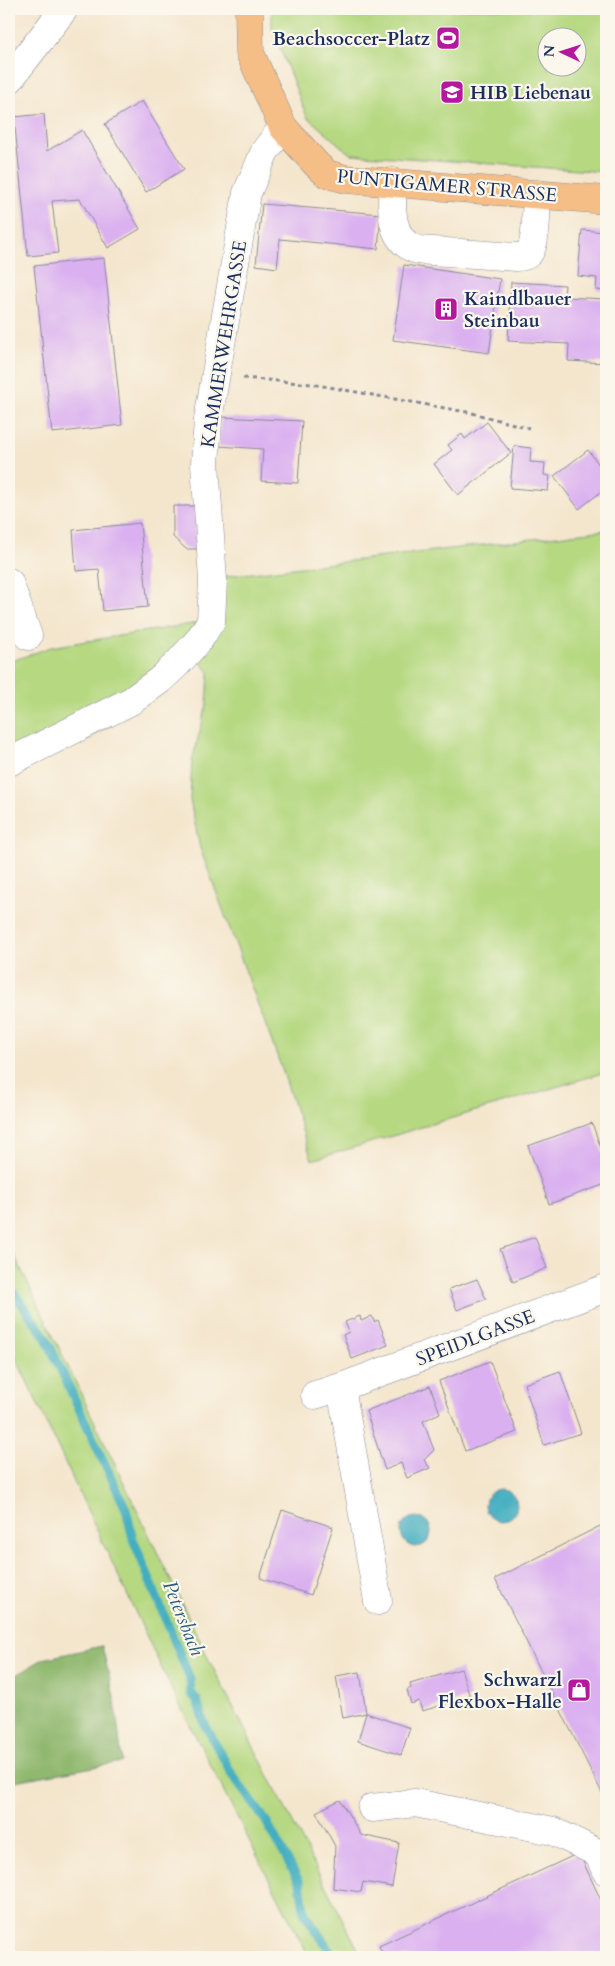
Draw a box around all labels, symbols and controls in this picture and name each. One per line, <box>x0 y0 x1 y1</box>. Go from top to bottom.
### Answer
sports icon: Beachsoccer-Platz <box>435 25 461 51</box>
place label: Beachsoccer-Platz <box>272 26 431 52</box>
north arrow <box>538 28 588 78</box>
text: N <box>540 44 559 58</box>
school or university icon: HIB Liebenau <box>439 79 465 105</box>
place label: HIB Liebenau <box>470 80 591 106</box>
street label: PUNTIGAMER STRASSE <box>336 163 558 209</box>
street label: KAMMERWEHRGASSE <box>195 239 253 450</box>
place label: Kaindlbauer Steinbau <box>464 286 572 334</box>
building icon: Kaindlbauer Steinbau <box>433 296 459 322</box>
street label: SPEIDLGASSE <box>412 1303 538 1373</box>
water label: Petersbach <box>156 1577 211 1660</box>
place label: Schwarzl Flexbox-Halle <box>438 1667 562 1715</box>
shop icon: Schwarzl Flexbox-Halle <box>566 1677 592 1703</box>

